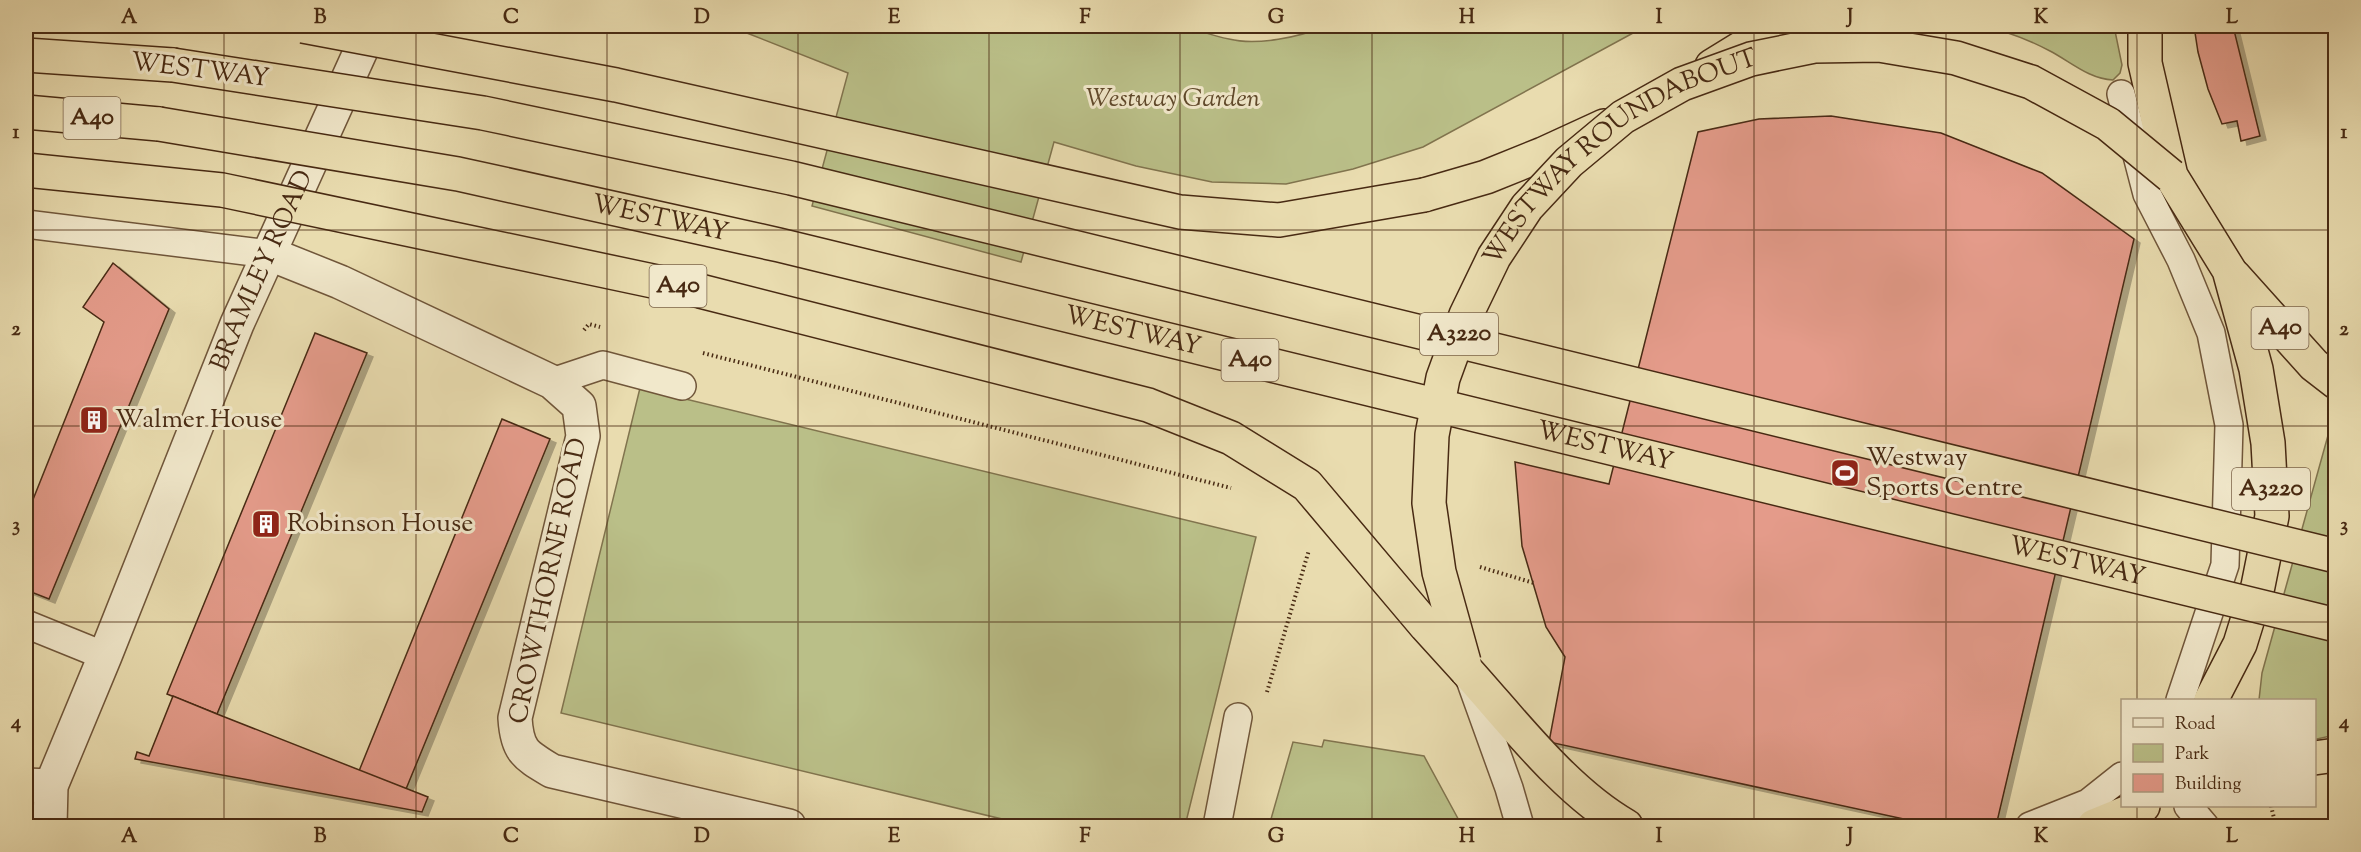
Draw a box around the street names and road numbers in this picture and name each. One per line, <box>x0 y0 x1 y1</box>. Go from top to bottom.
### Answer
street label: WESTWAY ROUNDABOUT <box>1474 40 1762 273</box>
street label: WESTWAY <box>129 44 271 98</box>
road number: A40 <box>64 97 121 139</box>
street label: BRAMLEY ROAD <box>202 164 323 376</box>
street label: WESTWAY <box>588 186 732 252</box>
road number: A40 <box>650 265 706 307</box>
street label: WESTWAY <box>1061 297 1205 366</box>
road number: A40 <box>2252 307 2308 349</box>
road number: A3220 <box>1420 313 1498 355</box>
road number: A40 <box>1222 339 1278 381</box>
street label: WESTWAY <box>1533 412 1677 481</box>
street label: CROWTHORNE ROAD <box>501 435 597 727</box>
road number: A3220 <box>2232 468 2310 510</box>
street label: WESTWAY <box>2005 527 2149 596</box>

